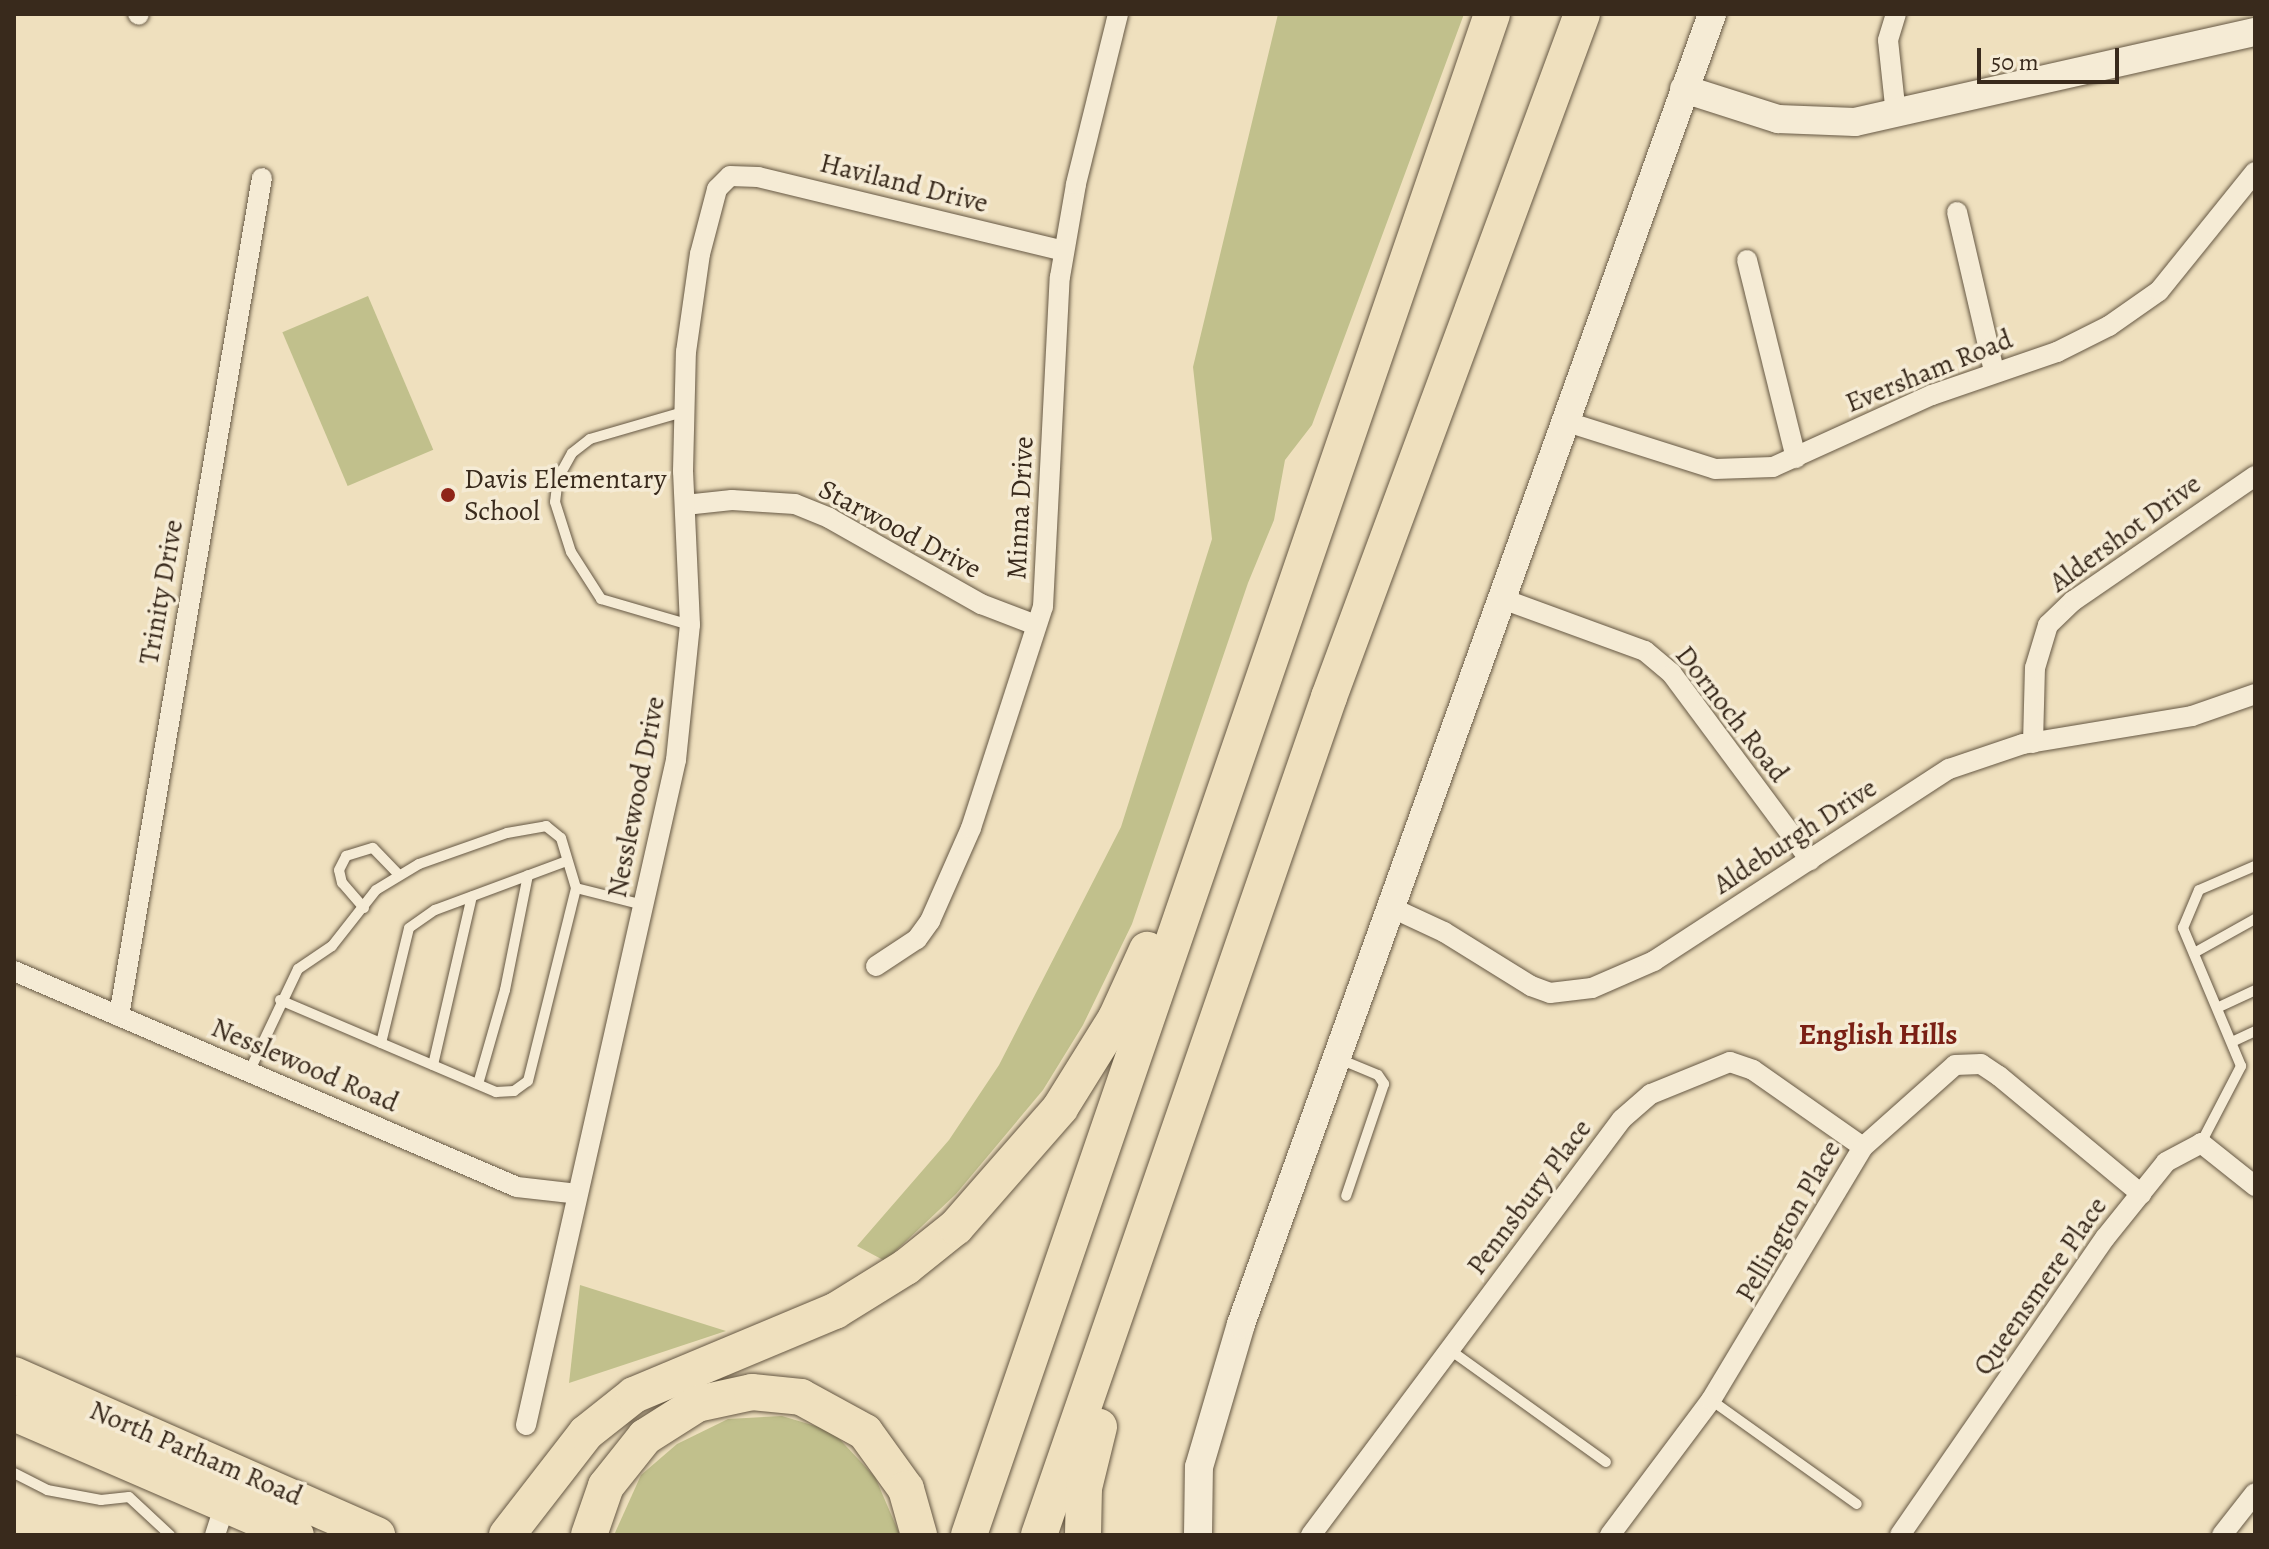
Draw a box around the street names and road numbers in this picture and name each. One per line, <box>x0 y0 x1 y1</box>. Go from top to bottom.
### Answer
street label: Haviland Drive <box>816 146 992 220</box>
street label: Eversham Road <box>1840 322 2018 420</box>
street label: Minna Drive <box>999 435 1041 581</box>
street label: Aldershot Drive <box>2043 467 2207 599</box>
street label: Starwood Drive <box>813 472 987 586</box>
street label: Trinity Drive <box>132 517 190 667</box>
street label: Dornoch Road <box>1668 639 1796 789</box>
street label: Nesslewood Drive <box>600 693 672 901</box>
street label: Aldeburgh Drive <box>1707 771 1883 901</box>
street label: Nesslewood Road <box>206 1010 404 1120</box>
street label: Pennsbury Place <box>1459 1112 1599 1282</box>
street label: Pellington Place <box>1728 1134 1848 1308</box>
street label: Queensmere Place <box>1966 1190 2114 1382</box>
street label: North Parham Road <box>85 1393 307 1513</box>

